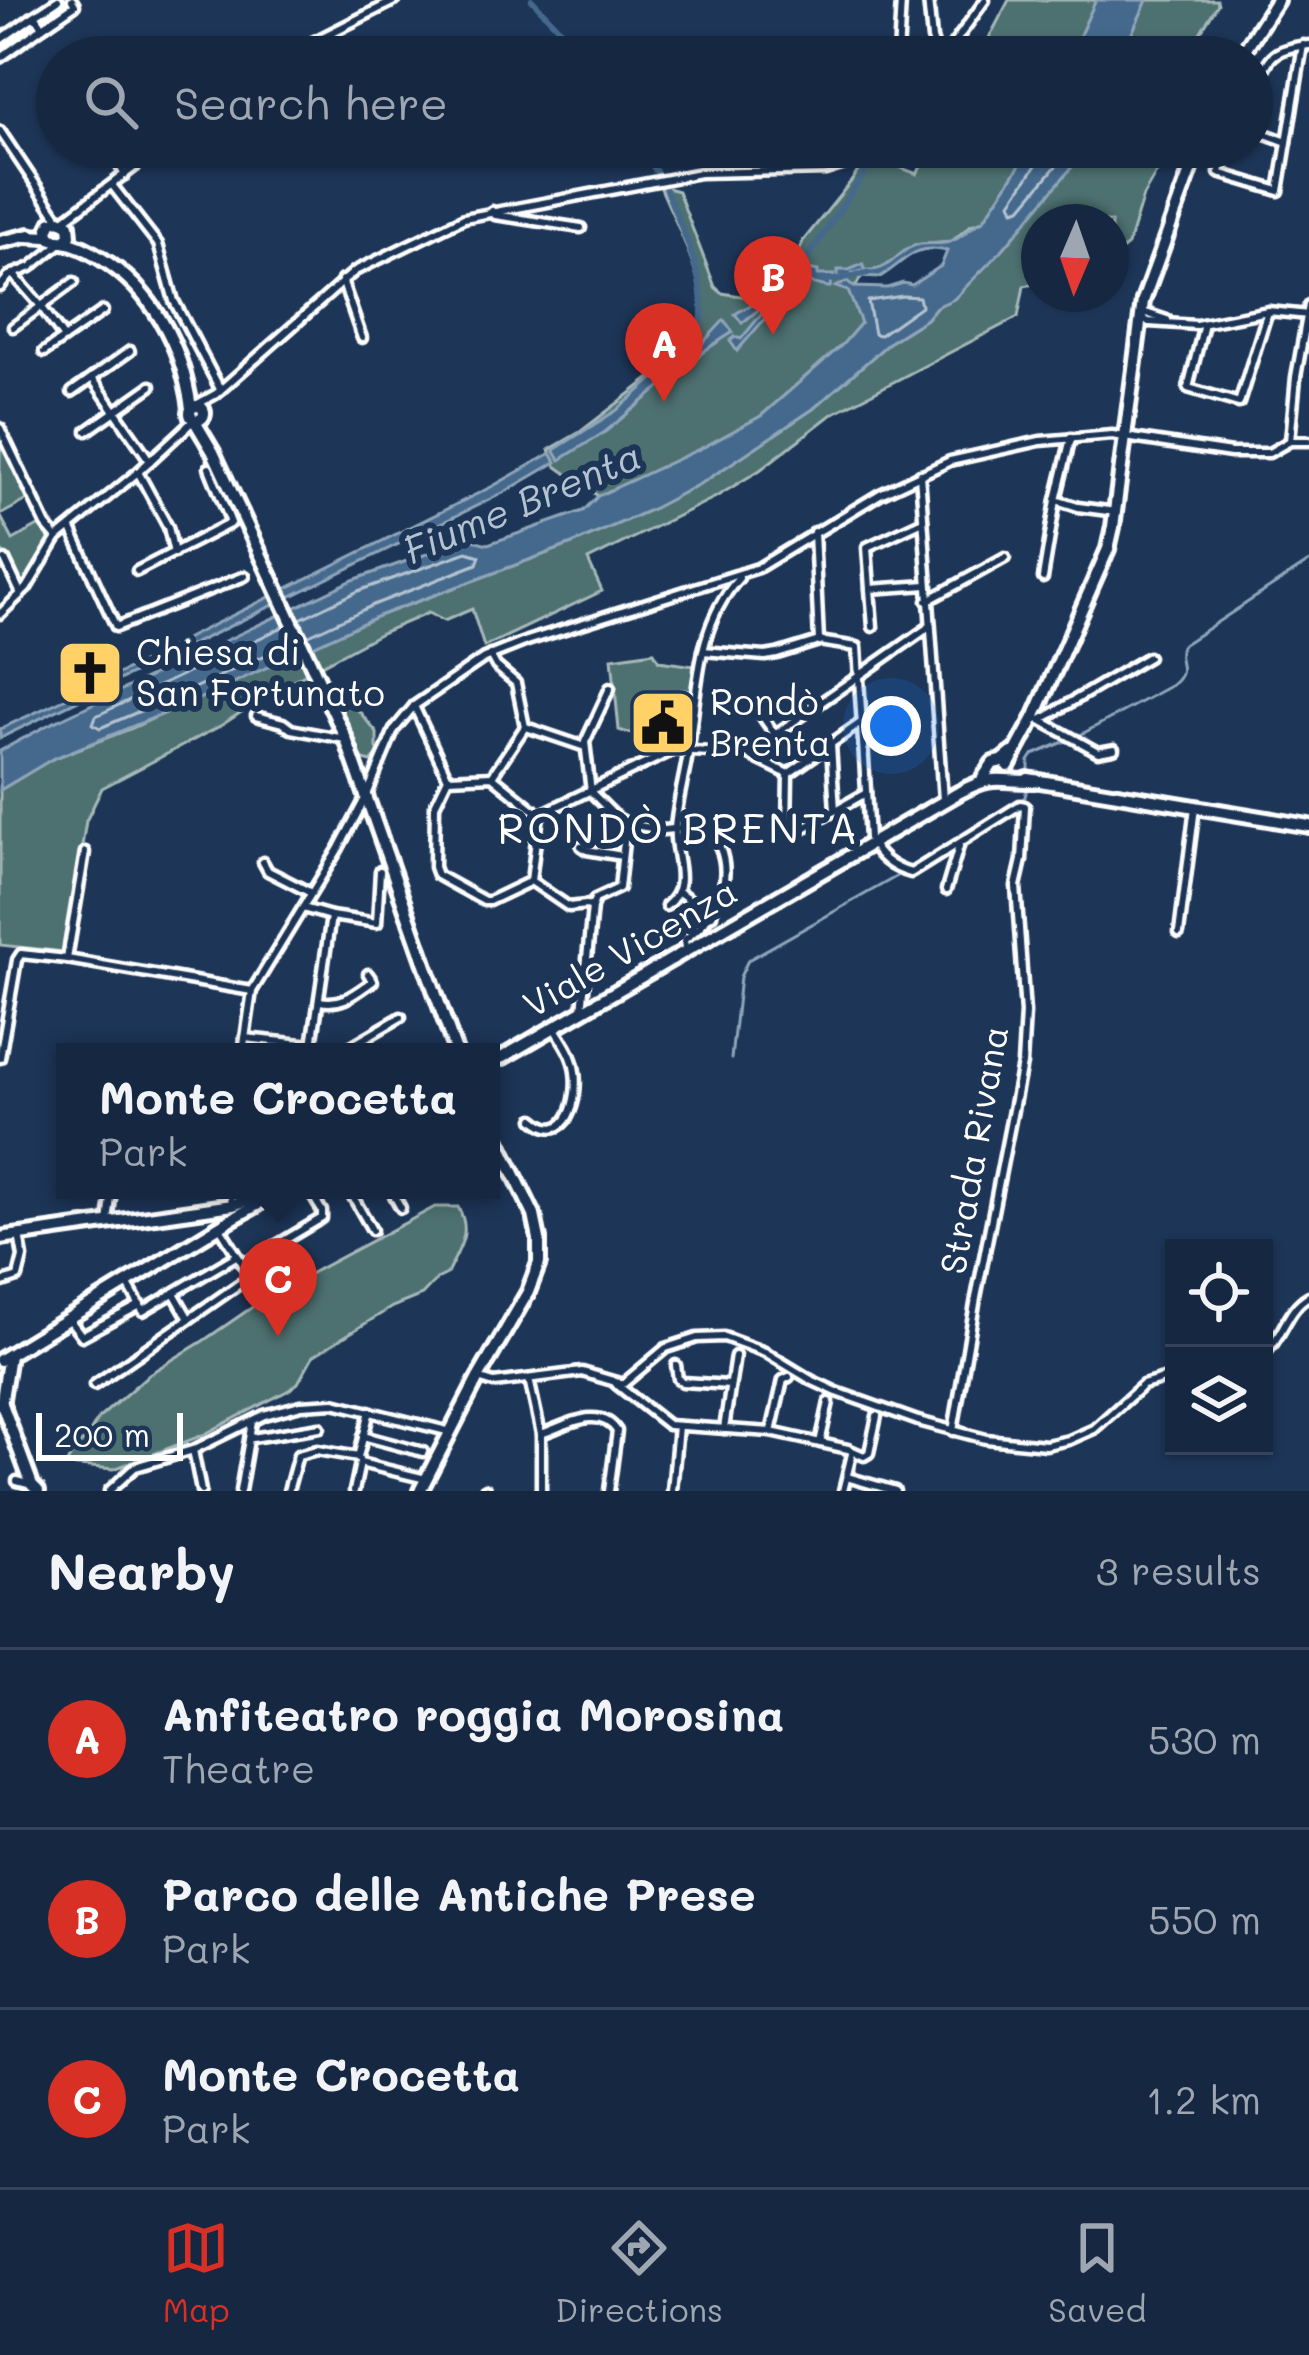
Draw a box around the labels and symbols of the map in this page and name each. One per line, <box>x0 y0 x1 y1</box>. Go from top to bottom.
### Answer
north arrow <box>1021 204 1129 312</box>
pin: B <box>734 236 812 335</box>
pin: A <box>625 303 703 402</box>
water label: Fiume Brenta <box>395 429 648 575</box>
place label: Chiesa di San Fortunato <box>136 627 385 715</box>
church icon: Chiesa di San Fortunato <box>55 638 125 708</box>
place label: Rondò Brenta <box>710 677 831 765</box>
public building icon: Rondò Brenta <box>628 688 698 758</box>
your location <box>861 696 921 756</box>
district label: RONDÒ BRENTA <box>497 800 861 855</box>
street label: Viale Vicenza <box>514 866 745 1027</box>
street label: Strada Rivana <box>928 1022 1017 1278</box>
pin: C <box>239 1238 317 1337</box>
scale bar <box>36 1407 183 1460</box>

